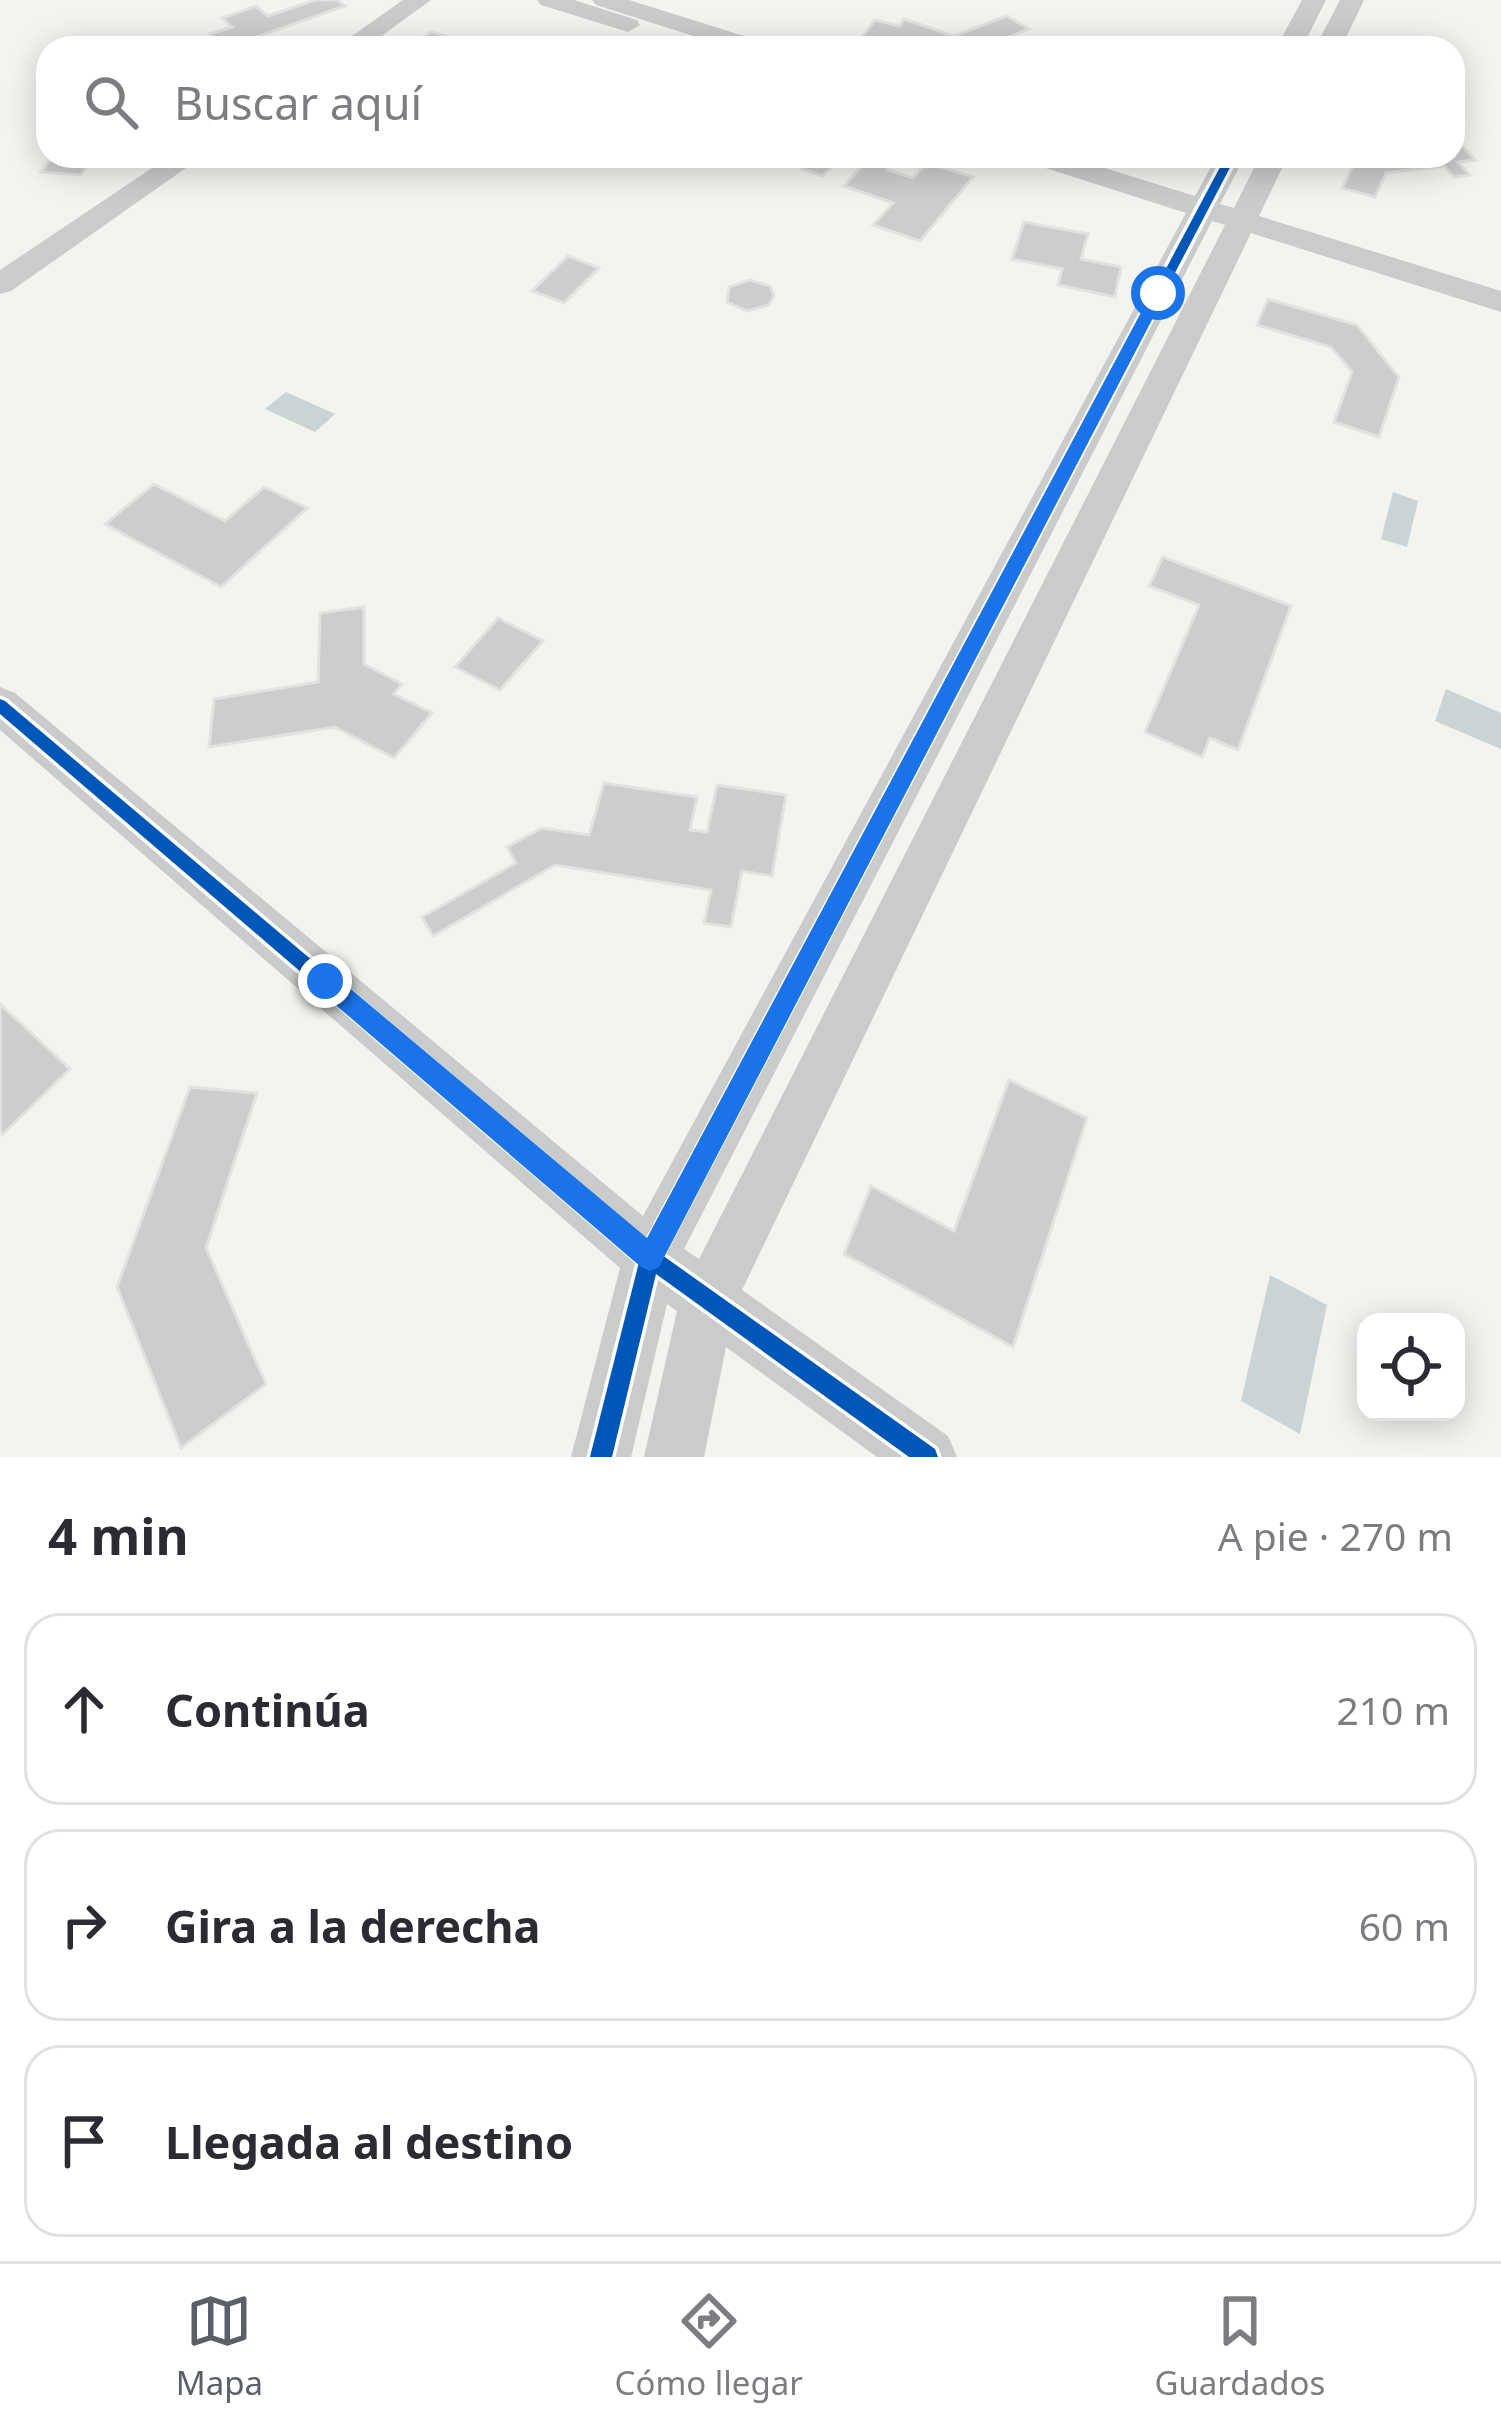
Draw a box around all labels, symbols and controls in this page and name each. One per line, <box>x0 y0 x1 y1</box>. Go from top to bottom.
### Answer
search box <box>36 36 1465 168</box>
icon: search <box>78 69 144 135</box>
text: Buscar aquí <box>174 72 422 133</box>
route start <box>1131 266 1185 320</box>
route end <box>298 954 352 1008</box>
map controls <box>1357 1313 1465 1421</box>
button: locate <box>1357 1313 1465 1421</box>
text: 4 min <box>48 1500 189 1570</box>
text: A pie · 270 m <box>1218 1509 1453 1562</box>
icon: ahead <box>51 1676 117 1742</box>
text: Continúa <box>165 1679 370 1740</box>
text: 210 m <box>1336 1683 1450 1736</box>
icon: right <box>51 1892 117 1958</box>
text: Gira a la derecha <box>165 1895 540 1956</box>
text: 60 m <box>1359 1899 1450 1952</box>
icon: arrive <box>51 2108 117 2174</box>
text: Llegada al destino <box>165 2111 573 2172</box>
tab: Mapa <box>176 2288 263 2405</box>
tab: Cómo llegar <box>615 2288 803 2405</box>
tab: Guardados <box>1154 2288 1325 2405</box>

